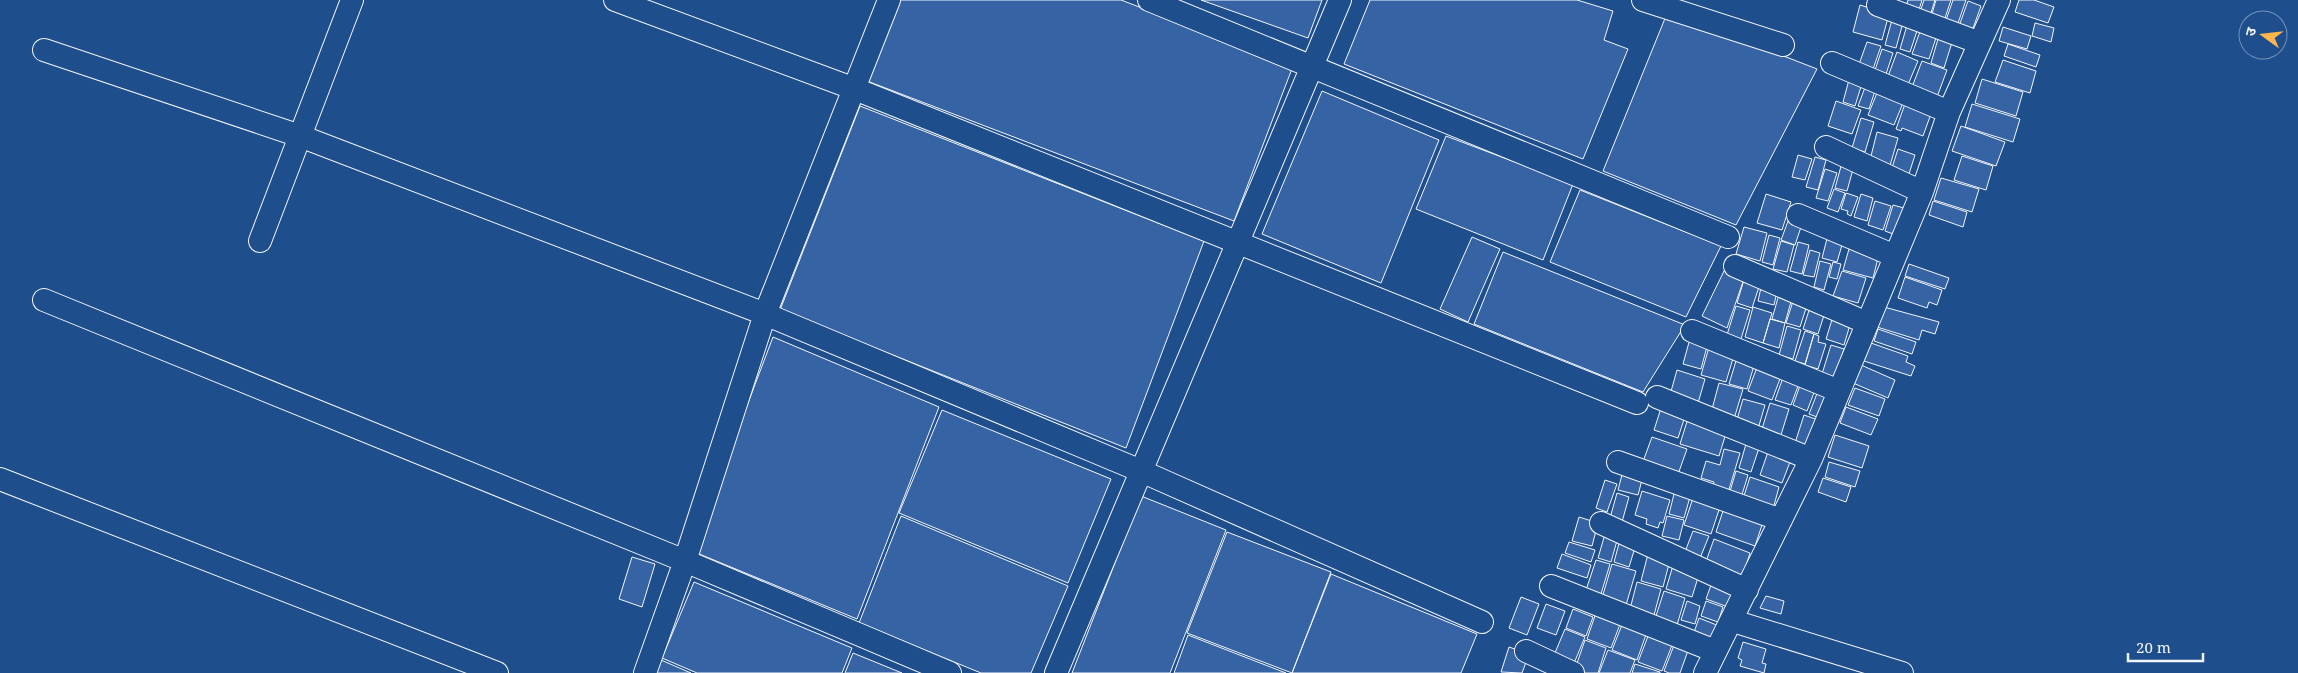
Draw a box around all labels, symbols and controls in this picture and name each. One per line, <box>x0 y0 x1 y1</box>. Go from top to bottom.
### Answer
north arrow <box>2238 10 2288 60</box>
text: उ <box>2240 24 2260 38</box>
scale bar <box>2128 630 2203 662</box>
text: 20 m <box>2136 637 2171 657</box>

